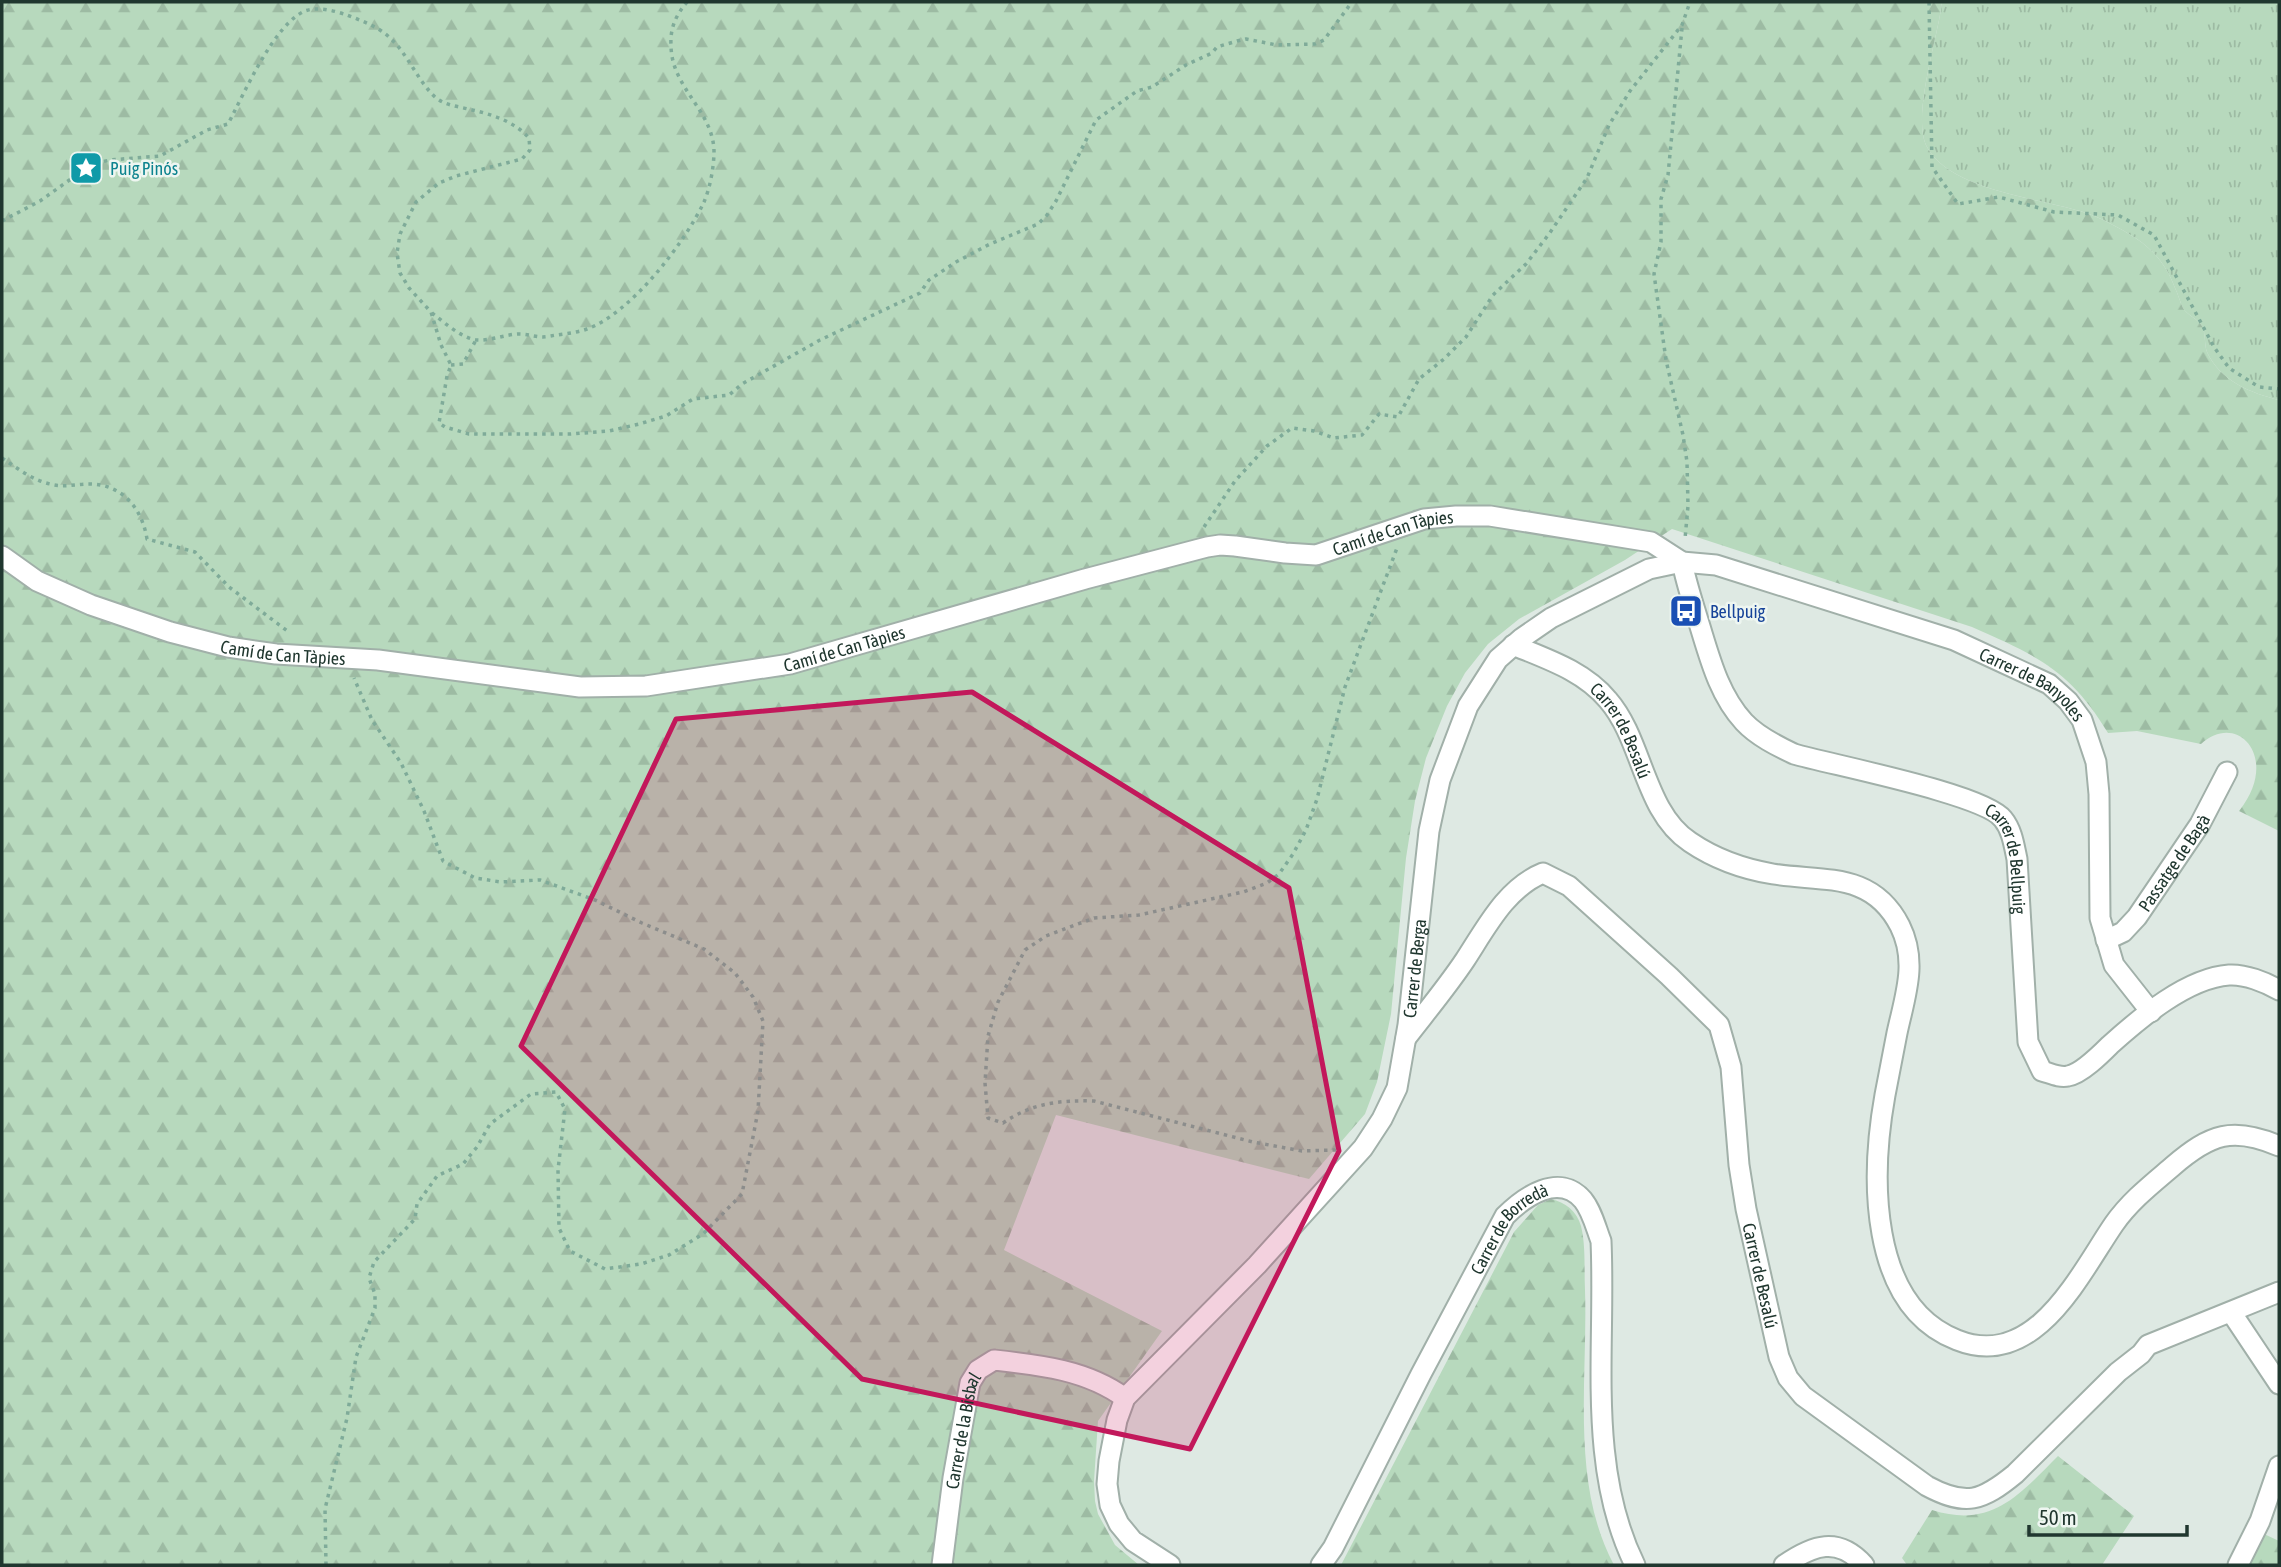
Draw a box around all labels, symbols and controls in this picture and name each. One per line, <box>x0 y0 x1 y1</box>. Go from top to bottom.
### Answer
place icon: Puig Pinós <box>67 149 105 187</box>
place label: Puig Pinós <box>110 158 178 179</box>
street label: Camí de Can Tàpies <box>1330 506 1454 559</box>
bus stop icon: Bellpuig <box>1667 592 1705 630</box>
place label: Bellpuig <box>1710 601 1766 622</box>
street label: Camí de Can Tàpies <box>782 621 907 675</box>
street label: Camí de Can Tàpies <box>218 635 346 669</box>
street label: Carrer de Banyoles <box>1976 643 2089 725</box>
street label: Carrer de Besalú <box>1586 678 1656 781</box>
street label: Carrer de Bellpuig <box>1982 798 2031 915</box>
street label: Passatge de Bagà <box>2133 810 2214 915</box>
street label: Carrer de Berga <box>1398 918 1430 1019</box>
street label: Carrer de Borredà <box>1466 1179 1551 1278</box>
street label: Carrer de Besalú <box>1739 1221 1783 1330</box>
street label: Carrer de la Bisbal <box>941 1368 985 1490</box>
scale bar <box>2029 1494 2186 1538</box>
text: 50 m <box>2039 1505 2077 1529</box>

